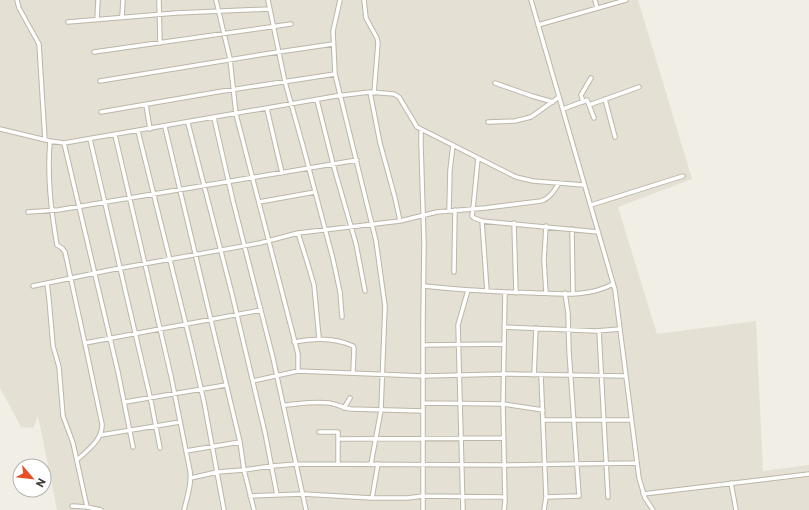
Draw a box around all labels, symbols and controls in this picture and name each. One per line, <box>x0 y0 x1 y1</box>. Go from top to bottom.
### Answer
north arrow <box>12 458 52 498</box>
text: N <box>34 476 49 490</box>

